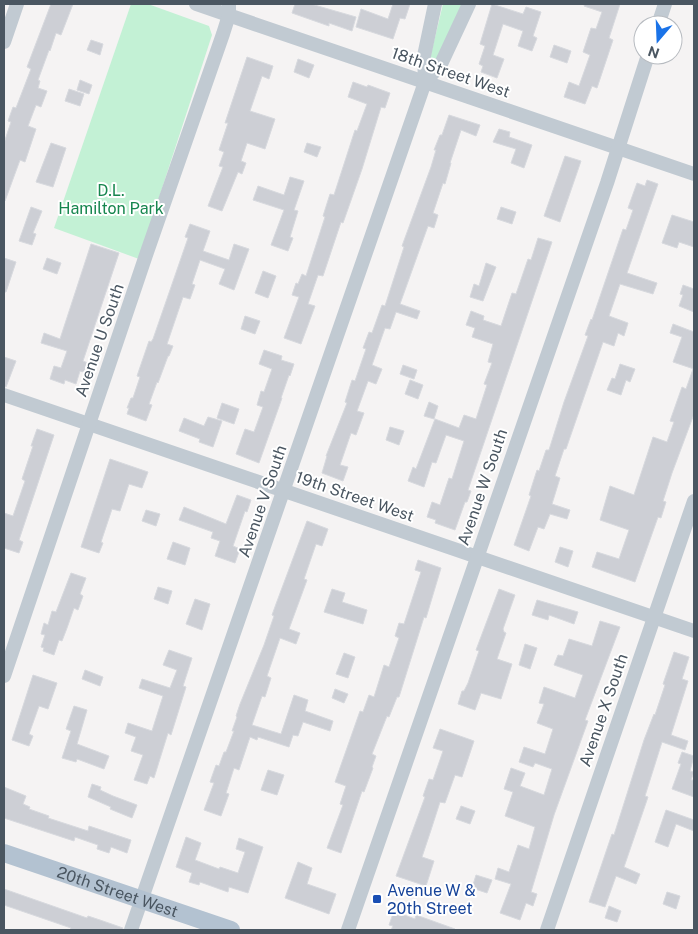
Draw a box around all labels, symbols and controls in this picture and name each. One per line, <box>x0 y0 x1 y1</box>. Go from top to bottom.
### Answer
north arrow <box>633 15 683 65</box>
street label: 18th Street West <box>389 43 513 102</box>
text: N <box>646 43 662 62</box>
park label: D.L. Hamilton Park <box>58 181 164 218</box>
street label: Avenue U South <box>71 281 128 399</box>
street label: Avenue W South <box>454 426 511 548</box>
street label: Avenue V South <box>234 443 291 560</box>
street label: 19th Street West <box>293 467 416 526</box>
street label: Avenue X South <box>575 651 632 769</box>
street label: 20th Street West <box>54 863 181 921</box>
place label: Avenue W & 20th Street <box>387 881 476 918</box>
marker: Avenue W & 20th Street <box>371 893 383 905</box>

